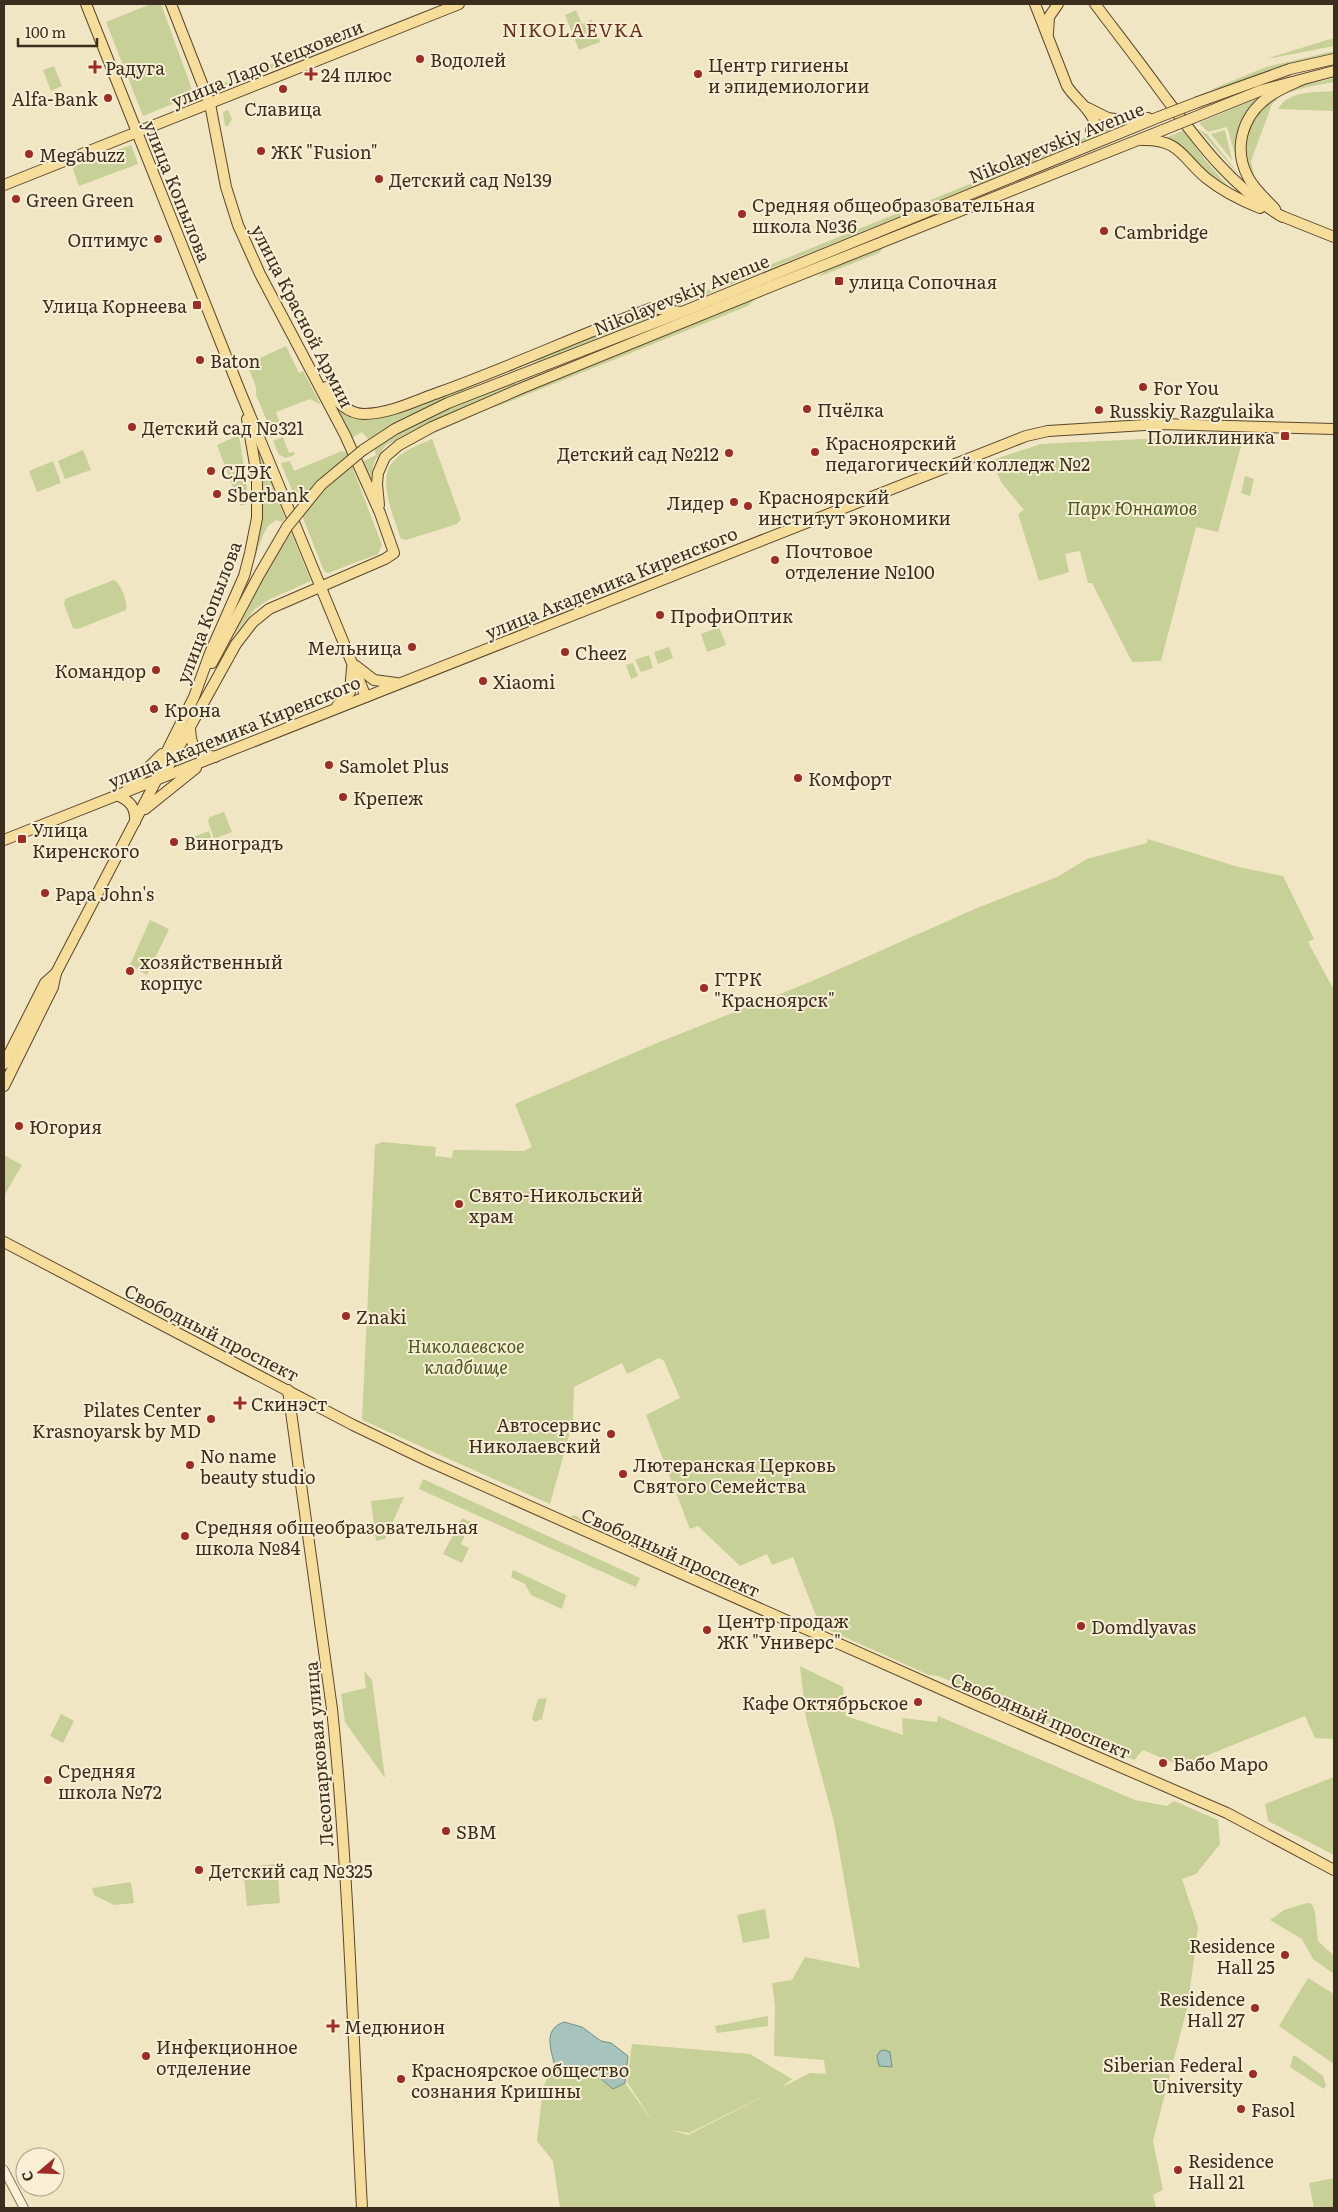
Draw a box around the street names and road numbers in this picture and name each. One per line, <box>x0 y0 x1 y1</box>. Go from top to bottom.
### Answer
street label: улица Ладо Кецховели <box>167 12 367 114</box>
street label: Nikolayevskiy Avenue <box>964 94 1148 190</box>
street label: улица Копылова <box>137 116 219 266</box>
street label: улица Красной Армии <box>245 220 361 412</box>
street label: Nikolayevskiy Avenue <box>589 246 773 342</box>
street label: улица Академика Киренского <box>481 519 741 645</box>
street label: улица Копылова <box>168 537 248 687</box>
street label: улица Академика Киренского <box>104 668 364 794</box>
street label: Свободный проспект <box>120 1276 304 1388</box>
street label: Свободный проспект <box>577 1500 765 1604</box>
street label: Лесопарковая улица <box>296 1660 340 1848</box>
street label: Свободный проспект <box>947 1665 1135 1765</box>

